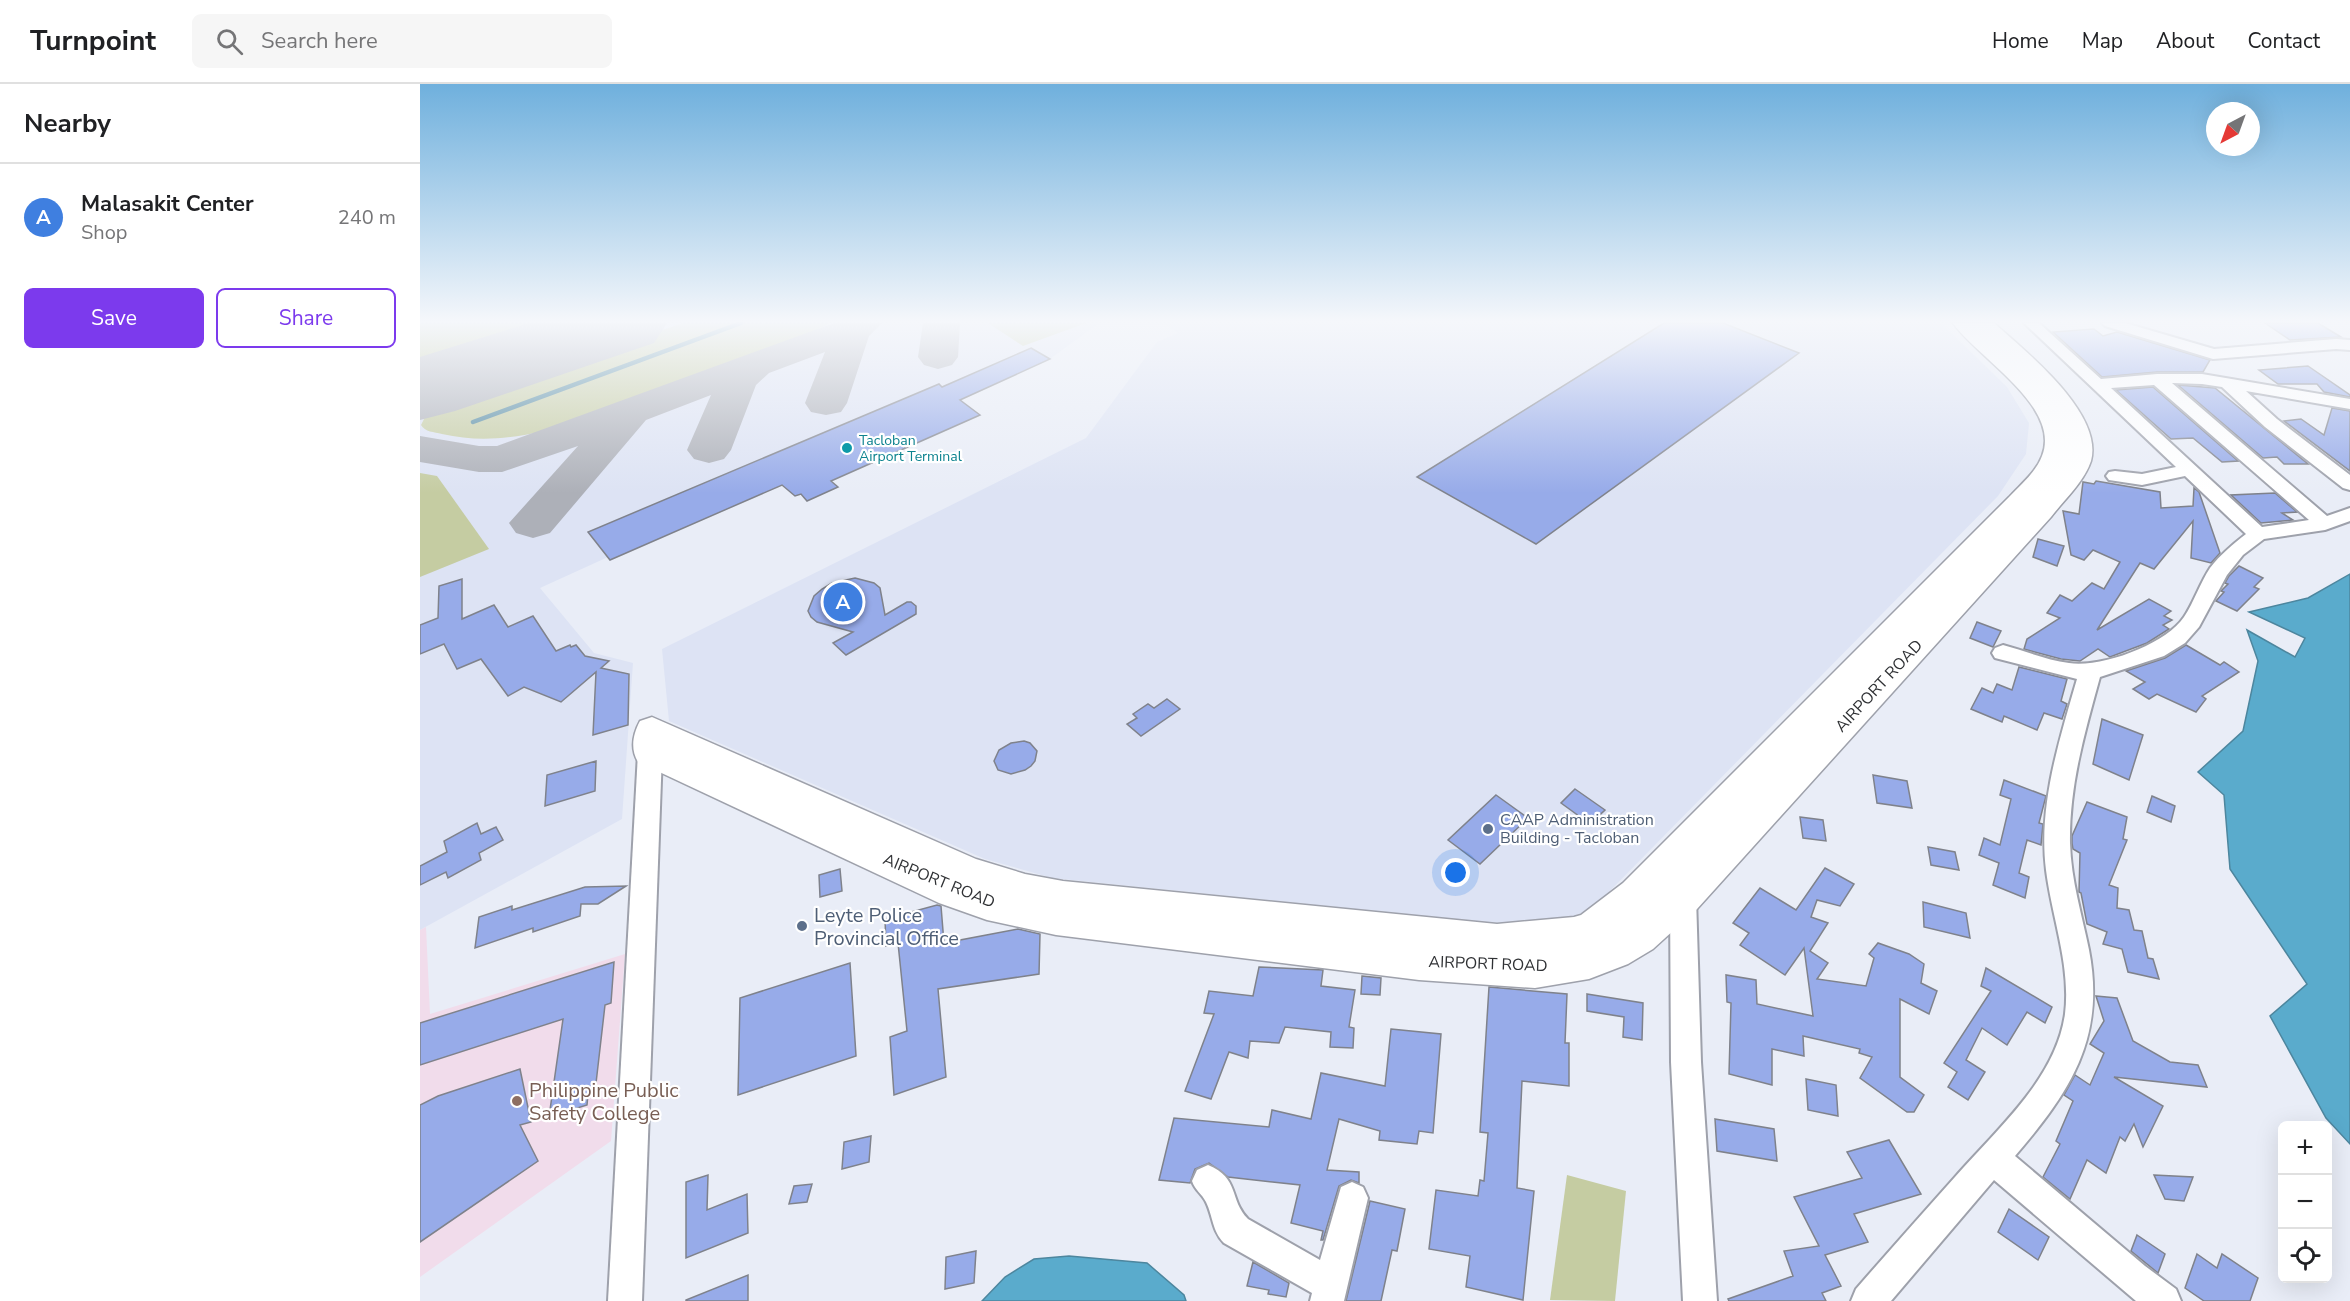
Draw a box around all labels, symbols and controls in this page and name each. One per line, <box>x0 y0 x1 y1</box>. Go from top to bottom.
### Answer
search box <box>192 14 612 68</box>
text: Turnpoint <box>30 22 156 60</box>
icon: search <box>213 25 246 58</box>
text: Search here <box>261 26 378 56</box>
text: Home <box>1992 27 2049 55</box>
text: Map <box>2082 27 2123 55</box>
text: About <box>2156 27 2214 55</box>
text: Contact <box>2247 27 2320 55</box>
north arrow <box>2206 102 2260 156</box>
text: Nearby <box>24 106 111 141</box>
text: Malasakit Center <box>81 189 254 219</box>
text: A <box>36 204 51 231</box>
text: 240 m <box>338 204 396 231</box>
text: Shop <box>81 219 127 246</box>
button: Save <box>24 288 204 348</box>
button: Share <box>216 288 396 348</box>
place label: Tacloban Airport Terminal <box>859 431 963 466</box>
marker: Tacloban Airport Terminal <box>840 441 854 455</box>
pin: A <box>824 580 862 624</box>
street label: AIRPORT ROAD <box>1830 635 1928 737</box>
place label: CAAP Administration Building - Tacloban <box>1500 809 1654 849</box>
marker: CAAP Administration Building - Tacloban <box>1481 822 1495 836</box>
street label: AIRPORT ROAD <box>880 848 998 914</box>
your location <box>1441 858 1470 887</box>
place label: Leyte Police Provincial Office <box>814 902 959 952</box>
marker: Leyte Police Provincial Office <box>795 919 809 933</box>
street label: AIRPORT ROAD <box>1428 951 1548 977</box>
place label: Philippine Public Safety College <box>529 1077 679 1127</box>
marker: Philippine Public Safety College <box>510 1094 524 1108</box>
map controls <box>2278 1121 2332 1283</box>
button: + <box>2278 1121 2332 1175</box>
button: − <box>2278 1175 2332 1229</box>
button: locate <box>2278 1229 2332 1283</box>

